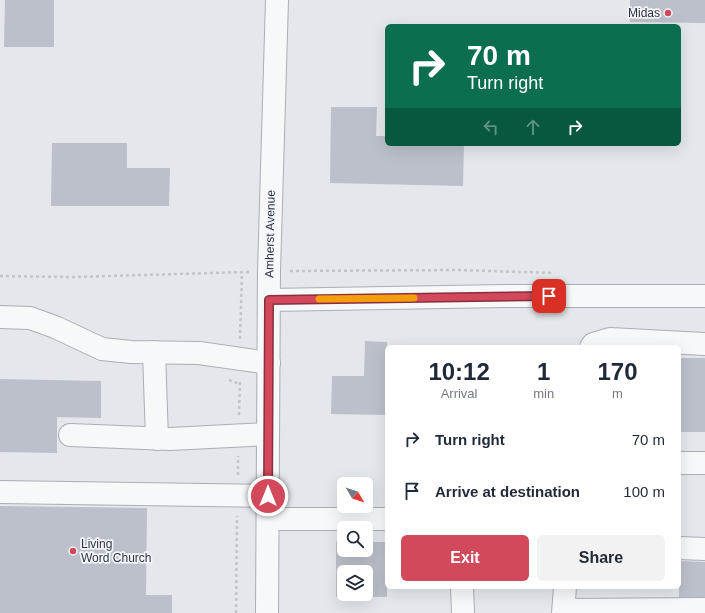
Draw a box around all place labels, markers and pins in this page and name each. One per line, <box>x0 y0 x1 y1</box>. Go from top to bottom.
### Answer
place label: Midas <box>628 6 660 20</box>
marker: Midas <box>663 8 673 18</box>
pin <box>532 279 566 313</box>
place label: Living Word Church <box>81 537 151 565</box>
marker: Living Word Church <box>68 546 78 556</box>

